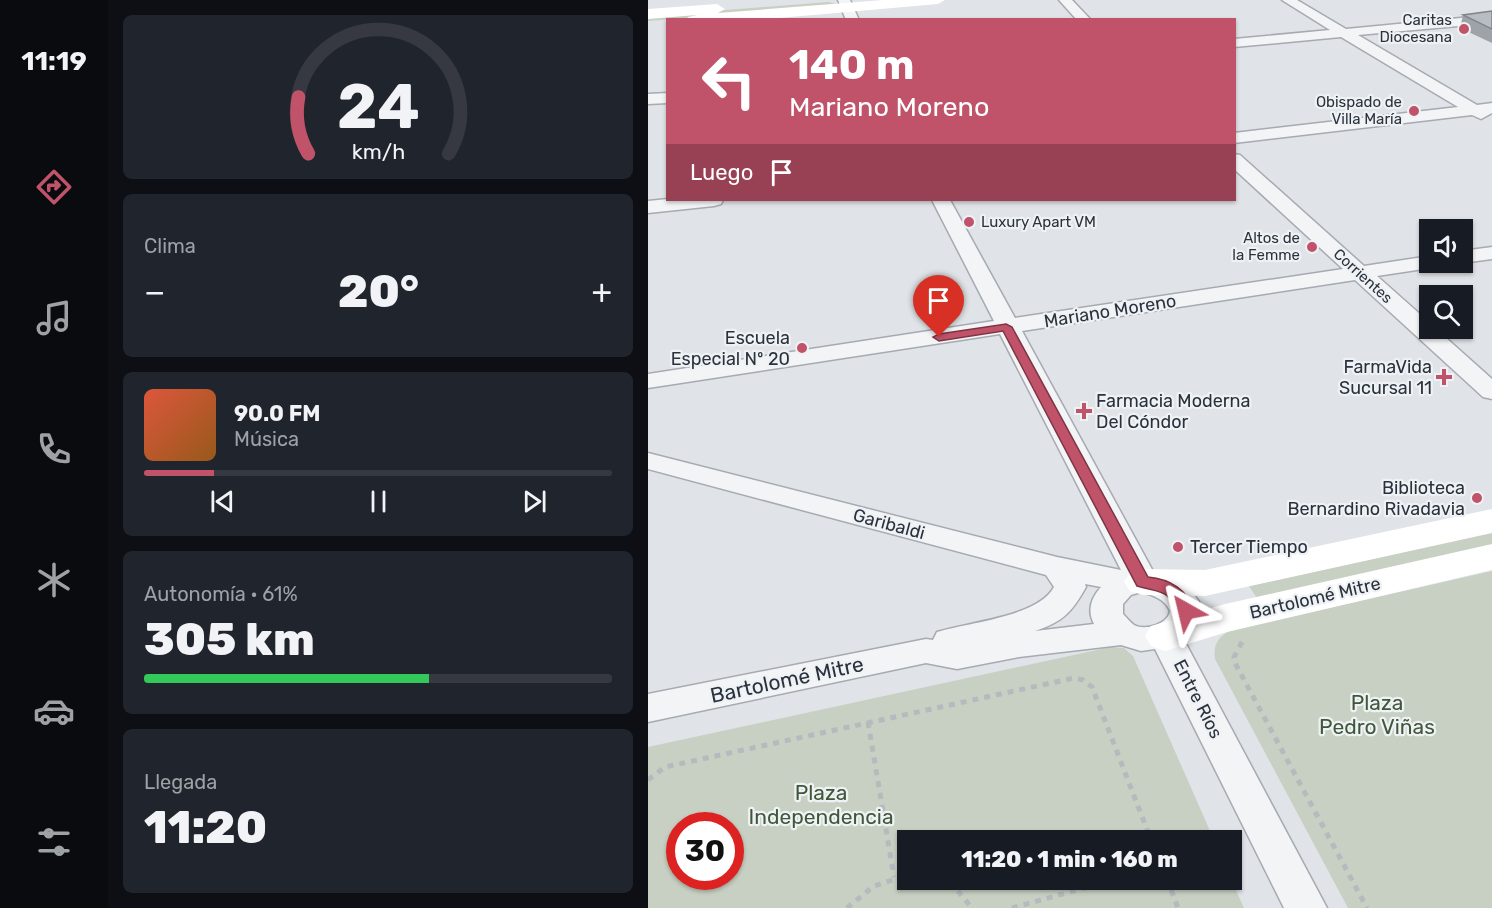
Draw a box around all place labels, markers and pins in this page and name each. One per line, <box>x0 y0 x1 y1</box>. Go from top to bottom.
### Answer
place label: Caritas Diocesana <box>1379 11 1452 46</box>
marker: Caritas Diocesana <box>1457 22 1471 36</box>
place label: Obispado de Villa María <box>1316 93 1402 128</box>
marker: Obispado de Villa María <box>1407 104 1421 118</box>
place label: Luxury Apart VM <box>981 213 1096 231</box>
marker: Luxury Apart VM <box>962 215 976 229</box>
place label: Altos de la Femme <box>1232 229 1300 264</box>
marker: Altos de la Femme <box>1305 240 1319 254</box>
pin <box>913 275 964 337</box>
place label: Escuela Especial Nº 20 <box>671 327 790 370</box>
marker: Escuela Especial Nº 20 <box>795 341 809 355</box>
place label: FarmaVida Sucursal 11 <box>1339 356 1432 399</box>
marker: FarmaVida Sucursal 11 <box>1437 370 1451 384</box>
place label: Farmacia Moderna Del Cóndor <box>1096 390 1250 433</box>
marker: Farmacia Moderna Del Cóndor <box>1077 404 1091 418</box>
place label: Biblioteca Bernardino Rivadavia <box>1287 477 1465 520</box>
marker: Biblioteca Bernardino Rivadavia <box>1470 491 1484 505</box>
place label: Tercer Tiempo <box>1190 536 1308 558</box>
marker: Tercer Tiempo <box>1171 540 1185 554</box>

